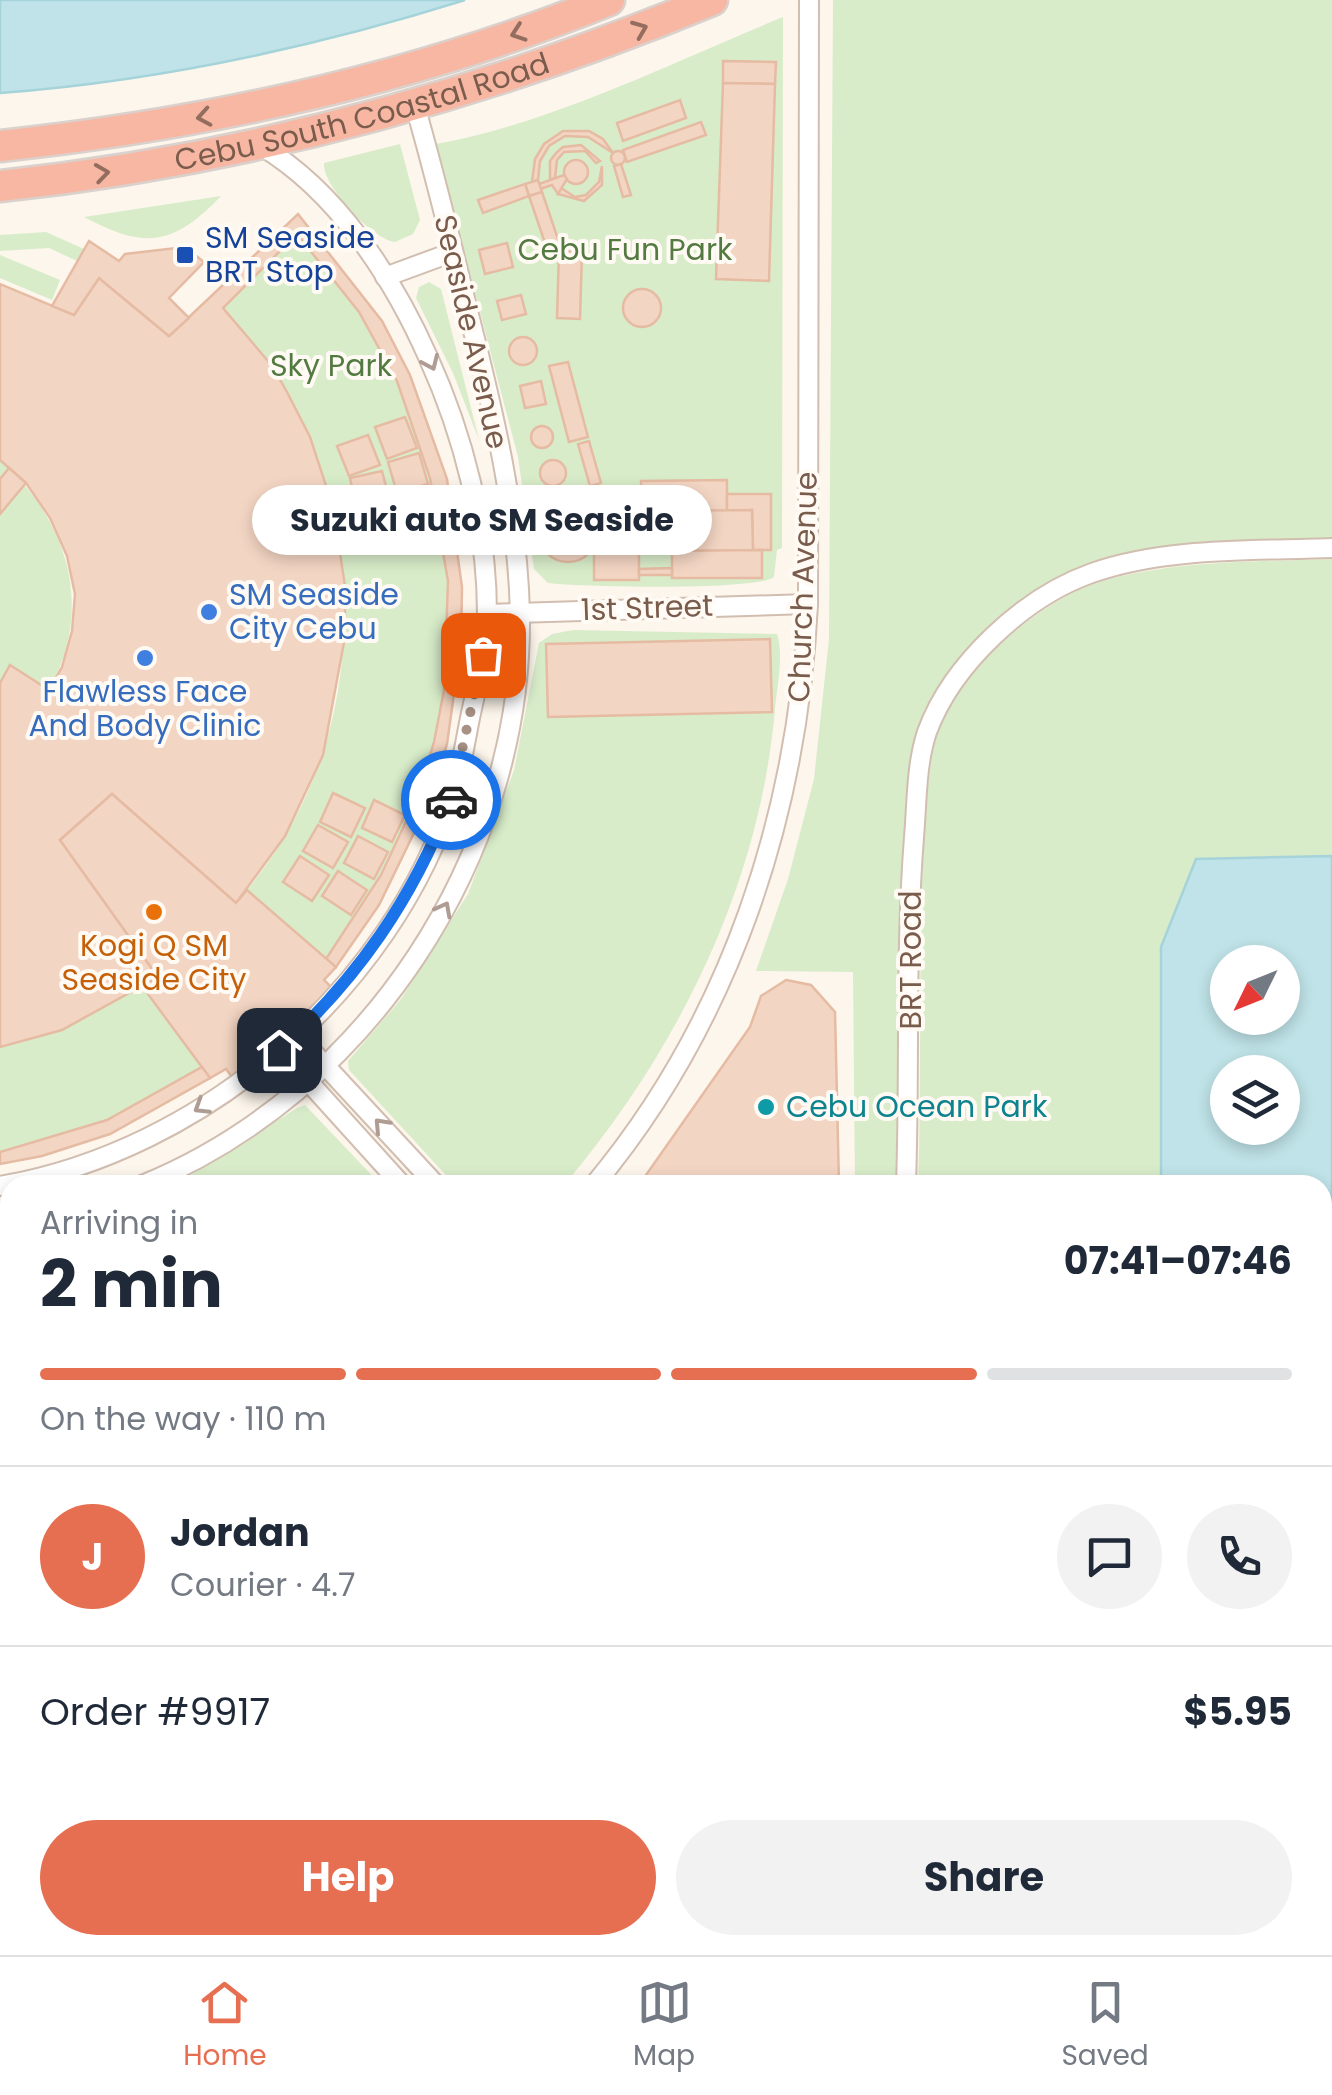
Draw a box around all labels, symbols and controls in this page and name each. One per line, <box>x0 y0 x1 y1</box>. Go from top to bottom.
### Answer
one-way arrow <box>510 21 527 42</box>
one-way arrow <box>630 21 648 41</box>
street label: Cebu South Coastal Road <box>171 41 555 182</box>
one-way arrow <box>196 106 212 127</box>
one-way arrow <box>93 164 110 185</box>
street label: Seaside Avenue <box>424 211 519 453</box>
place label: SM Seaside BRT Stop <box>205 216 375 293</box>
park label: Cebu Fun Park <box>517 228 733 271</box>
marker: SM Seaside BRT Stop <box>174 244 196 266</box>
park label: Sky Park <box>270 344 393 387</box>
one-way arrow <box>419 353 439 371</box>
street label: Church Avenue <box>777 471 828 703</box>
callout: Suzuki auto SM Seaside <box>253 485 713 555</box>
text: Suzuki auto SM Seaside <box>290 497 674 542</box>
place label: SM Seaside City Cebu <box>229 573 399 650</box>
street label: 1st Street <box>580 584 714 631</box>
marker: SM Seaside City Cebu <box>198 601 220 623</box>
pin <box>441 613 526 698</box>
icon: bag <box>456 628 511 683</box>
marker: Flawless Face And Body Clinic <box>134 647 156 669</box>
place label: Flawless Face And Body Clinic <box>28 670 262 747</box>
courier <box>401 750 501 850</box>
icon: car <box>424 773 479 828</box>
street label: BRT Road <box>889 891 932 1029</box>
marker: Kogi Q SM Seaside City <box>143 901 165 923</box>
one-way arrow <box>432 901 451 920</box>
place label: Kogi Q SM Seaside City <box>62 924 246 1001</box>
north arrow <box>1210 945 1300 1035</box>
map controls <box>1210 945 1300 1145</box>
pin <box>237 1008 322 1093</box>
icon: home <box>252 1023 307 1078</box>
button: layers <box>1210 1055 1300 1145</box>
place label: Cebu Ocean Park <box>786 1085 1048 1128</box>
one-way arrow <box>193 1095 211 1114</box>
marker: Cebu Ocean Park <box>755 1096 777 1118</box>
one-way arrow <box>374 1118 392 1137</box>
text: Arriving in <box>40 1200 198 1245</box>
text: 07:41–07:46 <box>1064 1234 1292 1287</box>
text: 2 min <box>40 1239 223 1330</box>
text: On the way · 110 m <box>40 1396 327 1441</box>
button: chat <box>1057 1504 1162 1609</box>
button: phone <box>1187 1504 1292 1609</box>
text: Jordan <box>170 1506 310 1559</box>
text: J <box>82 1530 103 1583</box>
text: Courier · 4.7 <box>170 1562 355 1607</box>
text: Order #9917 <box>40 1685 270 1738</box>
text: $5.95 <box>1184 1685 1292 1738</box>
button: Help <box>40 1820 656 1935</box>
button: Share <box>676 1820 1292 1935</box>
tab: Home <box>183 1975 267 2077</box>
tab: Map <box>633 1975 695 2077</box>
tab: Saved <box>1061 1975 1149 2077</box>

